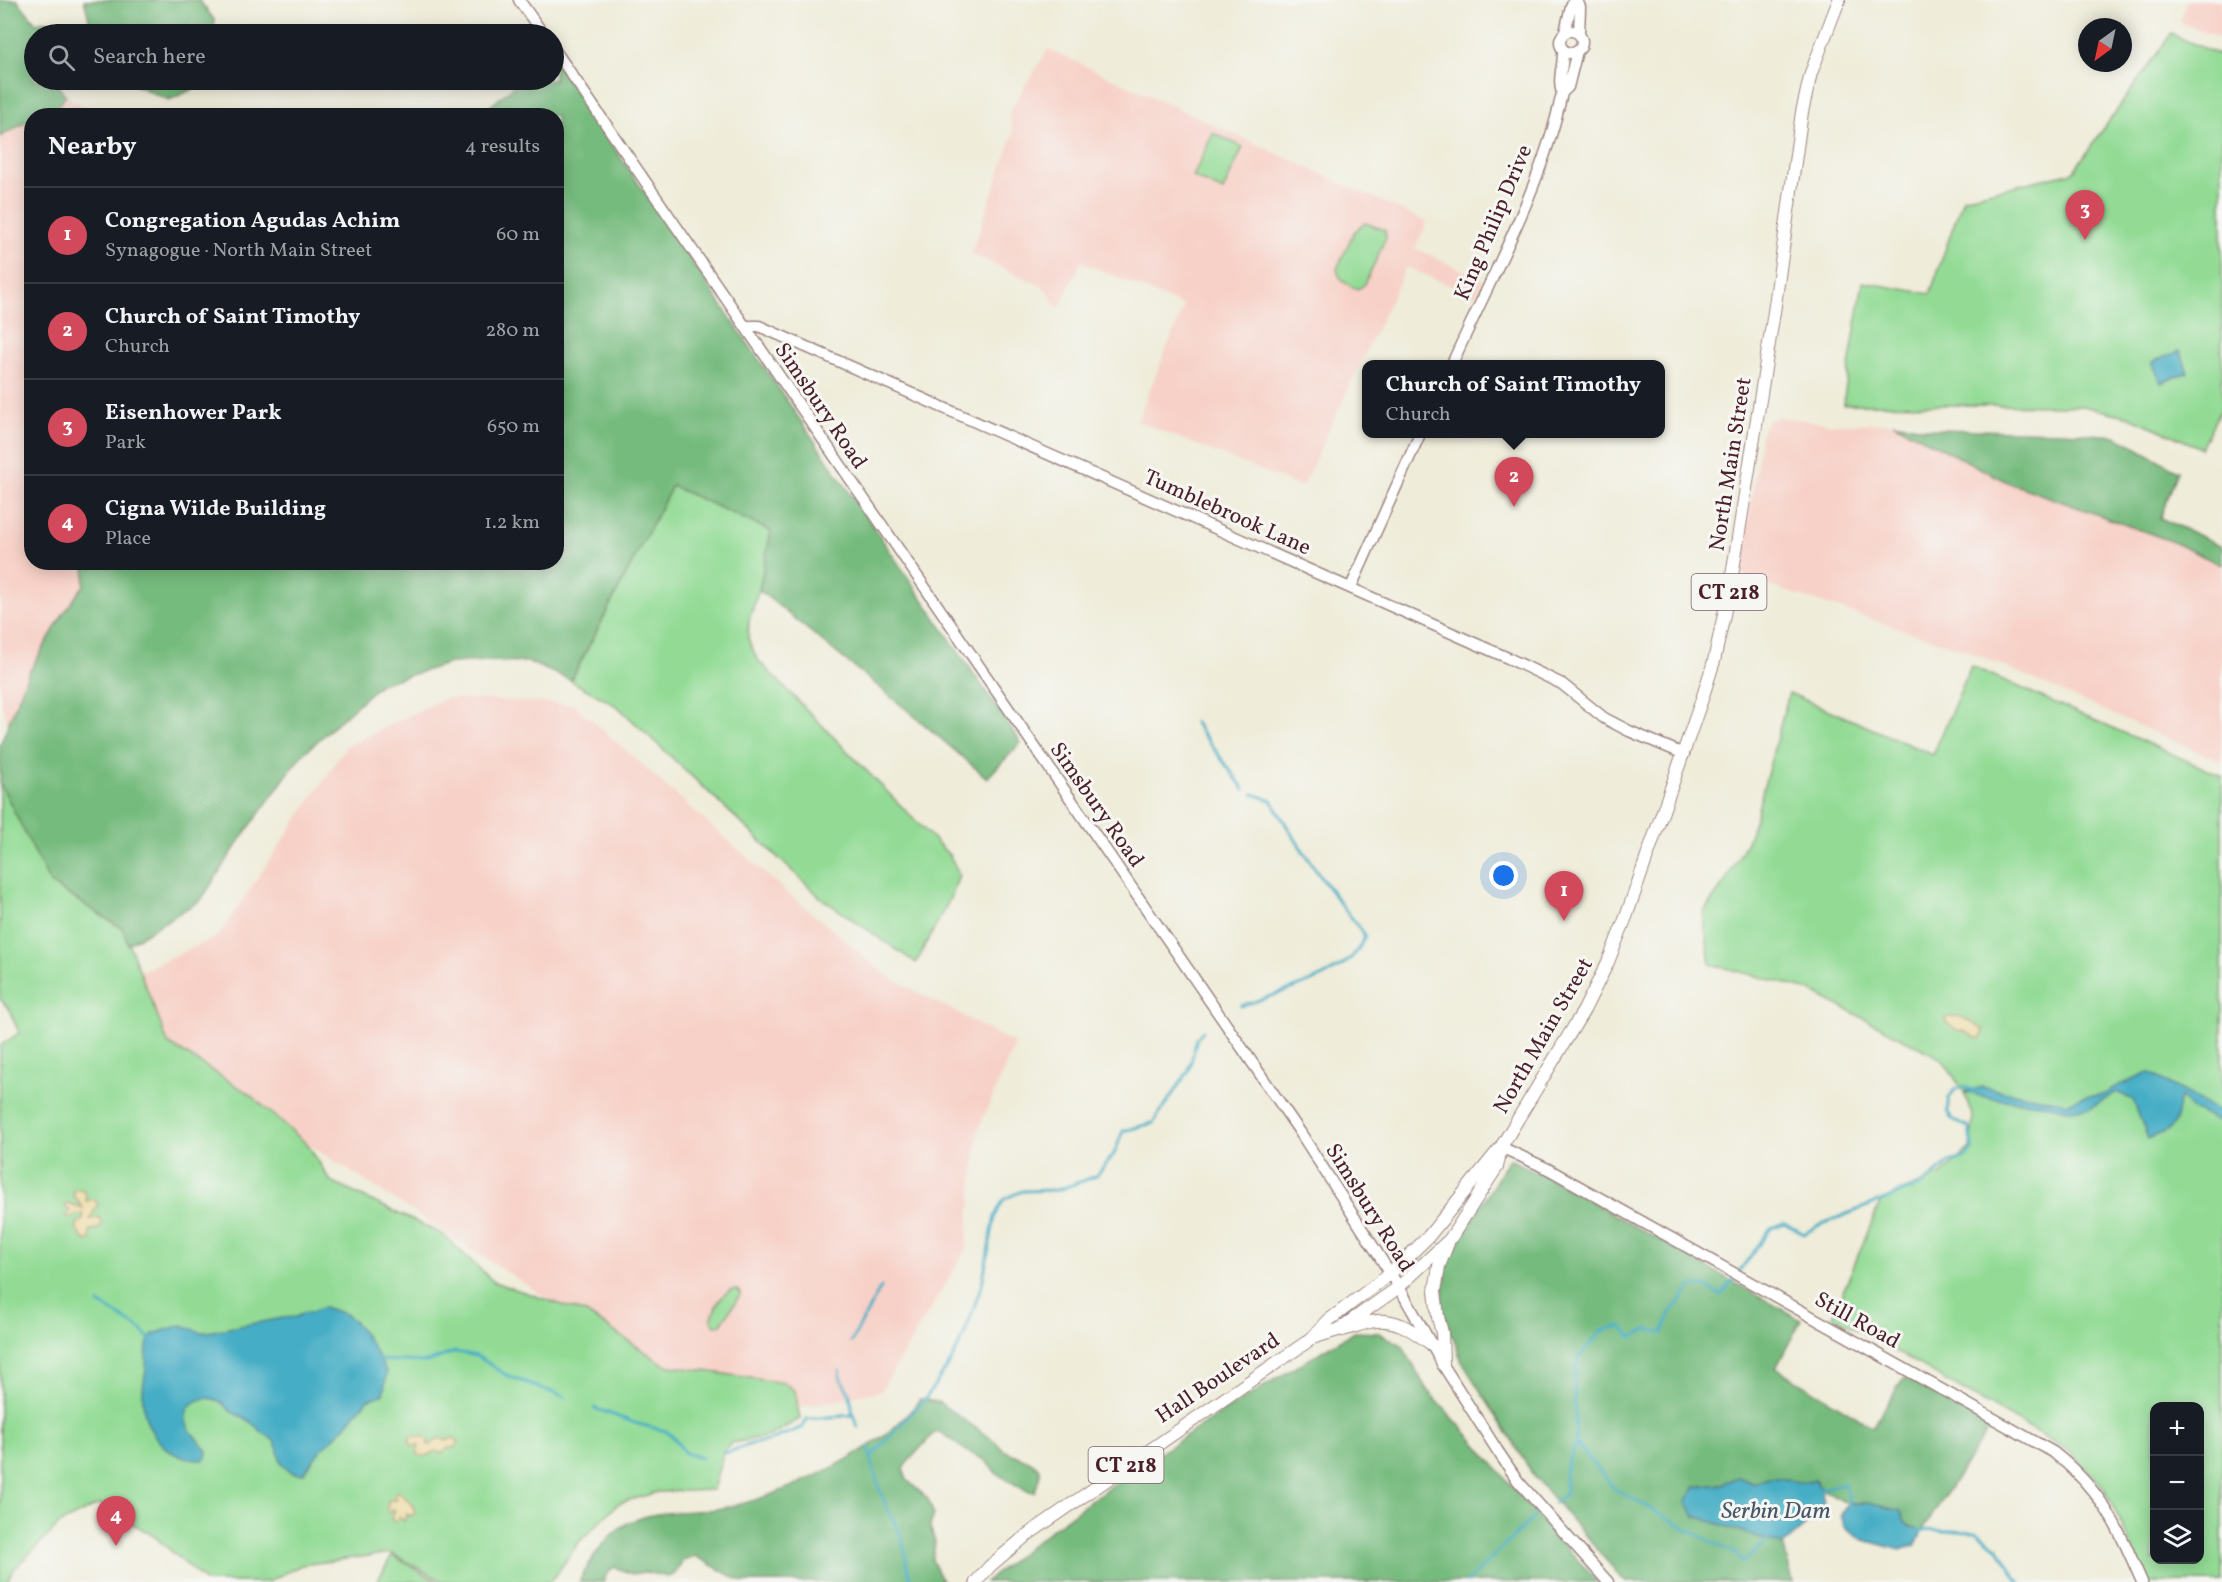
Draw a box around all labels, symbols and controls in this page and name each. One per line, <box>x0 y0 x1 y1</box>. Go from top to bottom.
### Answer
north arrow <box>2078 18 2132 72</box>
search box <box>24 24 564 90</box>
icon: search <box>45 41 78 74</box>
text: Search here <box>93 42 206 73</box>
text: Nearby <box>48 129 137 165</box>
text: 4 results <box>465 133 540 161</box>
street label: King Philip Drive <box>1447 140 1541 306</box>
pin: 3 <box>2066 190 2104 240</box>
text: Congregation Agudas Achim <box>105 206 400 237</box>
text: 1 <box>63 221 72 249</box>
text: 60 m <box>496 221 540 249</box>
text: Synagogue · North Main Street <box>105 237 372 265</box>
text: Church of Saint Timothy <box>105 302 360 333</box>
text: 2 <box>62 317 73 345</box>
text: 280 m <box>485 317 540 345</box>
text: Church <box>105 333 170 361</box>
street label: Simsbury Road <box>766 337 874 476</box>
popup <box>1362 360 1665 438</box>
text: Church of Saint Timothy <box>1386 370 1641 401</box>
street label: North Main Street <box>1702 375 1761 554</box>
text: Eisenhower Park <box>105 398 282 429</box>
text: Church <box>1386 401 1451 429</box>
text: 3 <box>62 413 73 441</box>
text: 650 m <box>487 413 540 441</box>
text: Park <box>105 429 146 457</box>
pin: 2 <box>1494 458 1534 507</box>
street label: Tumblebrook Lane <box>1138 462 1316 564</box>
text: Cigna Wilde Building <box>105 494 326 525</box>
text: 4 <box>61 509 74 537</box>
text: 1.2 km <box>484 509 540 537</box>
text: Place <box>105 525 151 553</box>
road number: CT 218 <box>1692 574 1766 610</box>
street label: Simsbury Road <box>1041 736 1151 874</box>
your location <box>1489 861 1518 890</box>
pin: 1 <box>1544 872 1584 921</box>
street label: North Main Street <box>1487 952 1602 1120</box>
street label: Simsbury Road <box>1317 1138 1421 1279</box>
street label: Still Road <box>1808 1285 1905 1357</box>
street label: Hall Boulevard <box>1150 1326 1287 1432</box>
map controls <box>2150 1402 2204 1564</box>
button: + <box>2150 1402 2204 1456</box>
road number: CT 218 <box>1088 1447 1164 1483</box>
button: − <box>2150 1456 2204 1510</box>
water label: Serbin Dam <box>1721 1495 1831 1529</box>
pin: 4 <box>96 1496 136 1546</box>
button: layers <box>2150 1510 2204 1564</box>

